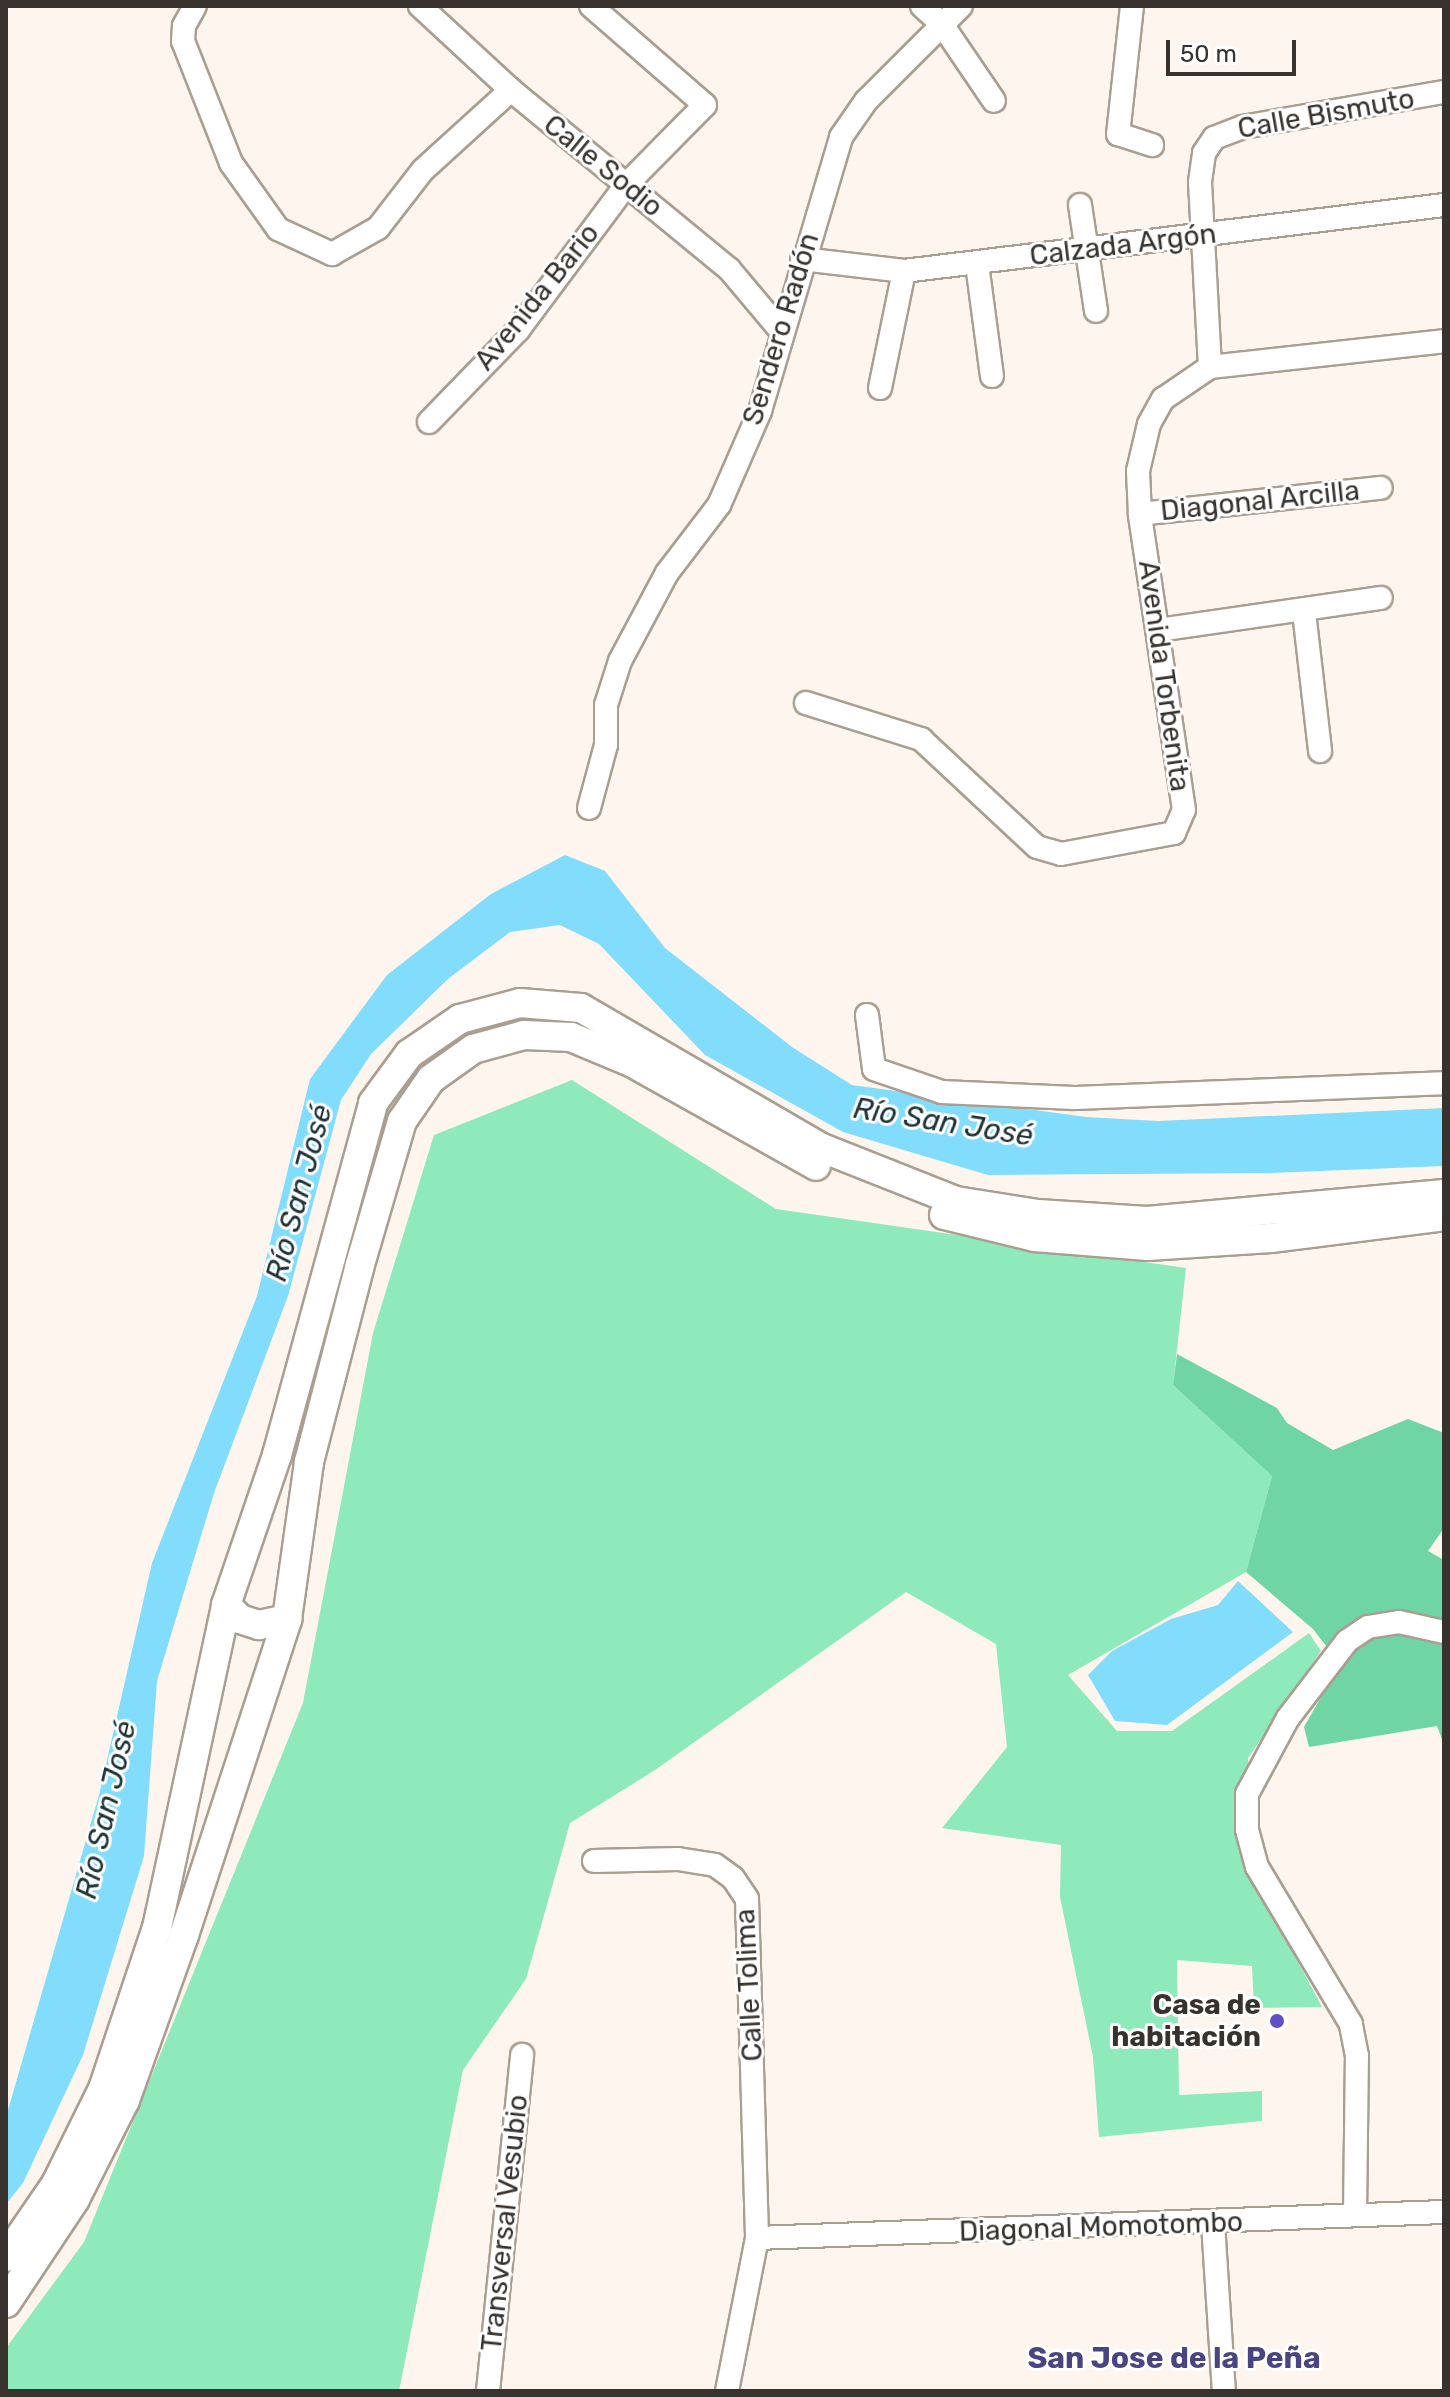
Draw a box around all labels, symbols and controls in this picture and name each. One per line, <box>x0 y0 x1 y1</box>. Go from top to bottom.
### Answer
scale bar <box>1170 24 1300 74</box>
text: 50 m <box>1180 40 1237 68</box>
street label: Calle Bismuto <box>1235 82 1417 146</box>
street label: Calle Sodio <box>537 108 669 224</box>
street label: Avenida Bario <box>468 217 606 377</box>
street label: Calzada Argón <box>1027 217 1219 273</box>
street label: Sendero Radón <box>736 229 826 429</box>
street label: Diagonal Arcilla <box>1158 474 1362 528</box>
street label: Avenida Torbenita <box>1131 558 1197 794</box>
water label: Río San José <box>851 1090 1035 1154</box>
water label: Río San José <box>258 1101 340 1285</box>
water label: Río San José <box>68 1717 144 1903</box>
street label: Calle Tolima <box>728 1907 770 2063</box>
place label: Casa de habitación <box>1111 1988 1261 2054</box>
marker: Casa de habitación <box>1268 2012 1286 2030</box>
street label: Transversal Vesubio <box>475 2093 535 2353</box>
street label: Diagonal Momotombo <box>958 2205 1244 2249</box>
district label: San Jose de la Peña <box>1027 2340 1321 2376</box>

